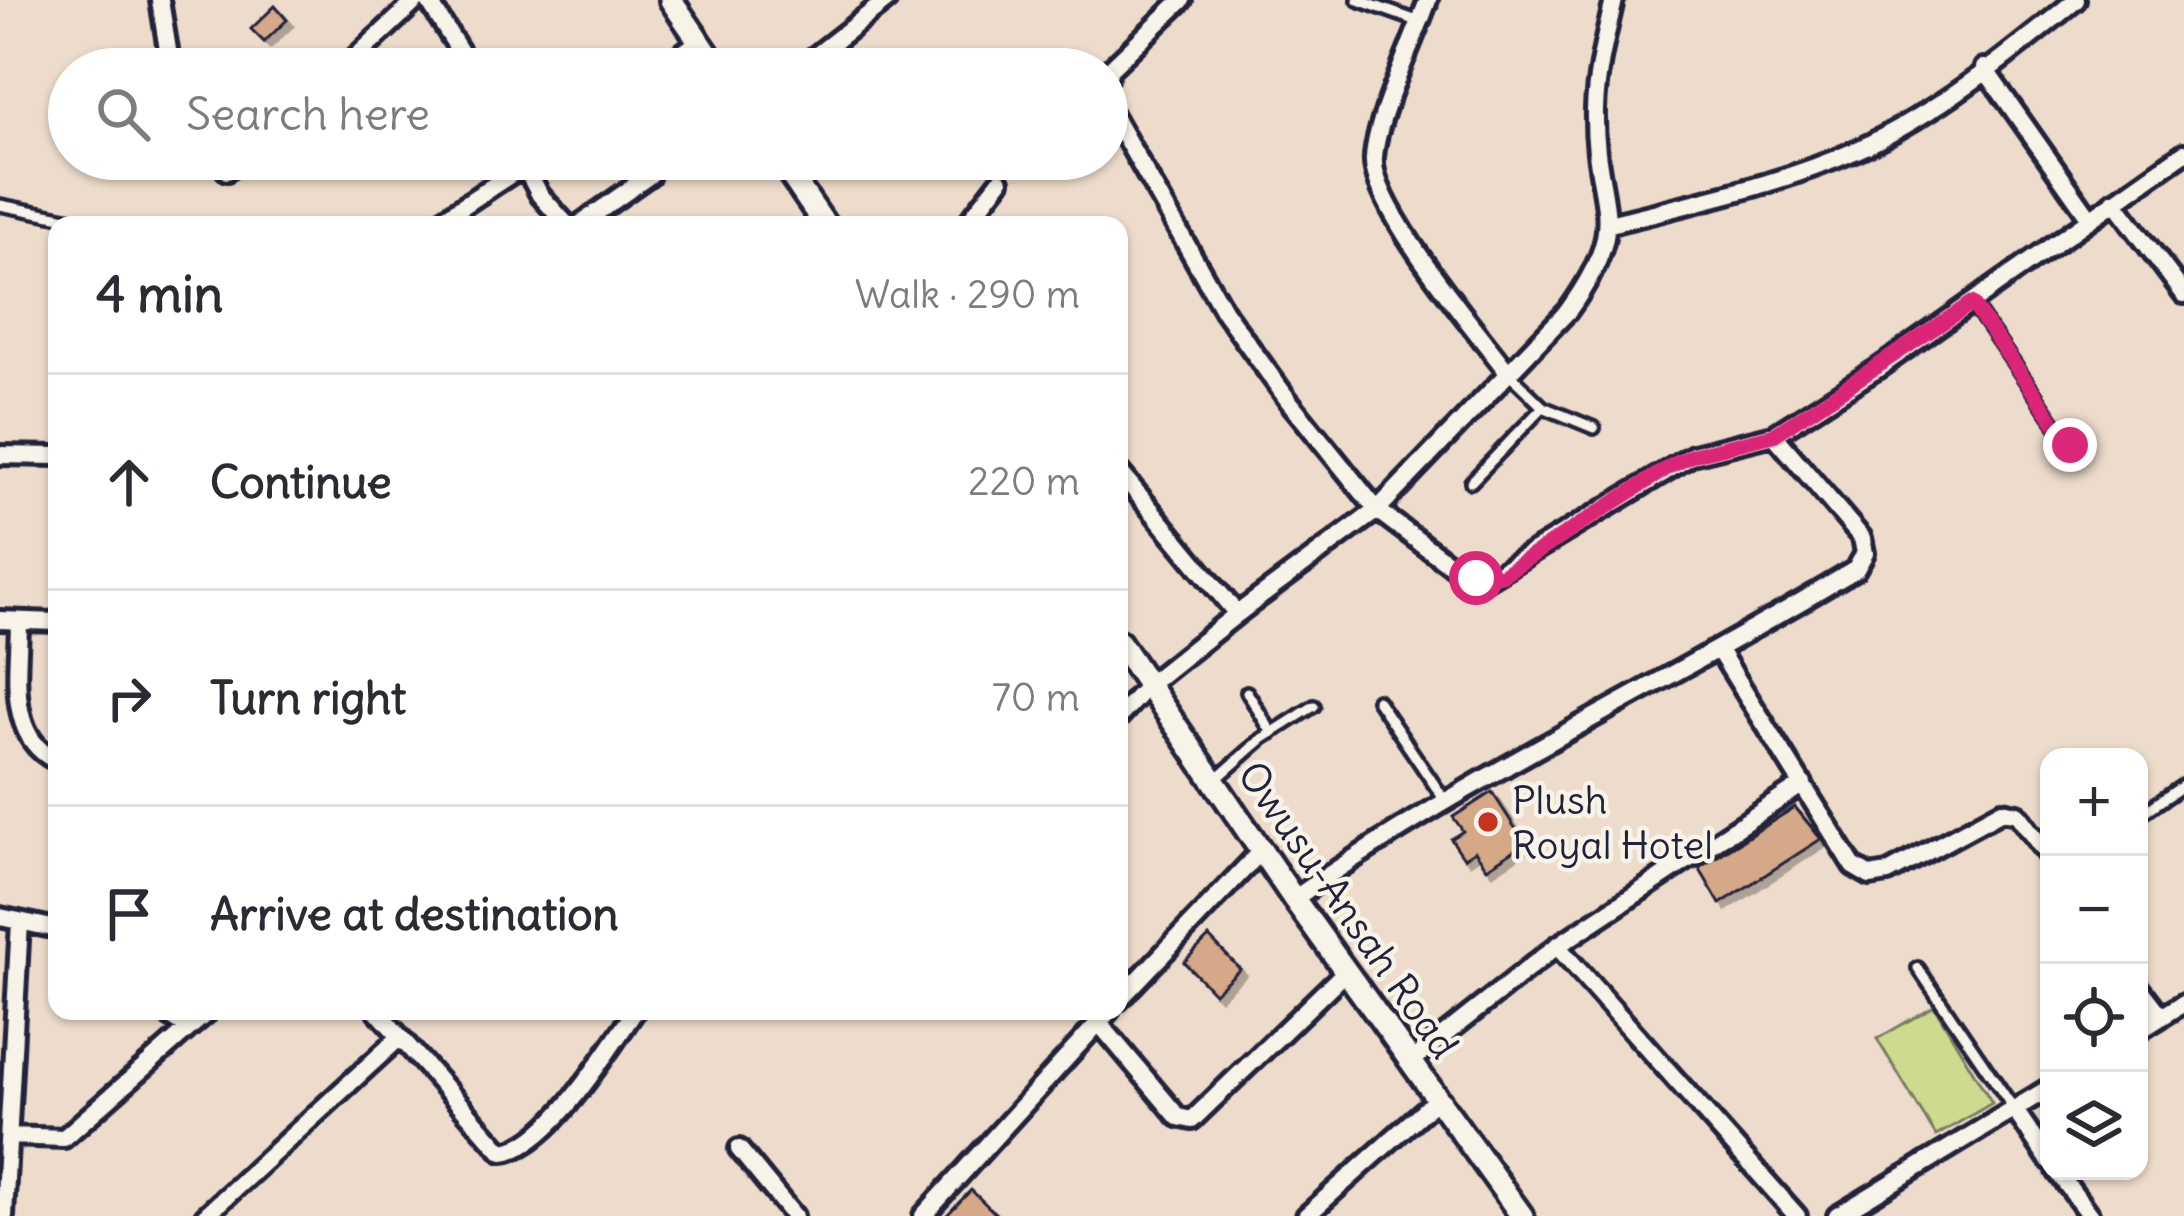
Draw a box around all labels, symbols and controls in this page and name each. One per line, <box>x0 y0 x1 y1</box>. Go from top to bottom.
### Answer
search box <box>48 48 1128 180</box>
icon: search <box>90 81 156 147</box>
text: Search here <box>186 86 430 142</box>
text: 4 min <box>96 262 223 326</box>
text: Walk · 290 m <box>855 270 1080 319</box>
route end <box>2043 418 2097 472</box>
icon: ahead <box>96 449 162 515</box>
text: Continue <box>210 454 392 510</box>
text: 220 m <box>968 457 1080 506</box>
route start <box>1449 551 1503 605</box>
icon: right <box>96 665 162 731</box>
text: Turn right <box>210 670 406 726</box>
text: 70 m <box>992 673 1080 722</box>
map controls <box>2040 748 2148 1180</box>
button: + <box>2040 748 2148 856</box>
street label: Owusu-Ansah Road <box>1227 752 1469 1068</box>
place label: Plush Royal Hotel <box>1512 776 1713 870</box>
marker: Plush Royal Hotel <box>1475 809 1501 835</box>
button: − <box>2040 856 2148 964</box>
icon: arrive <box>96 881 162 947</box>
text: Arrive at destination <box>210 886 619 942</box>
button: locate <box>2040 964 2148 1072</box>
button: layers <box>2040 1072 2148 1180</box>

